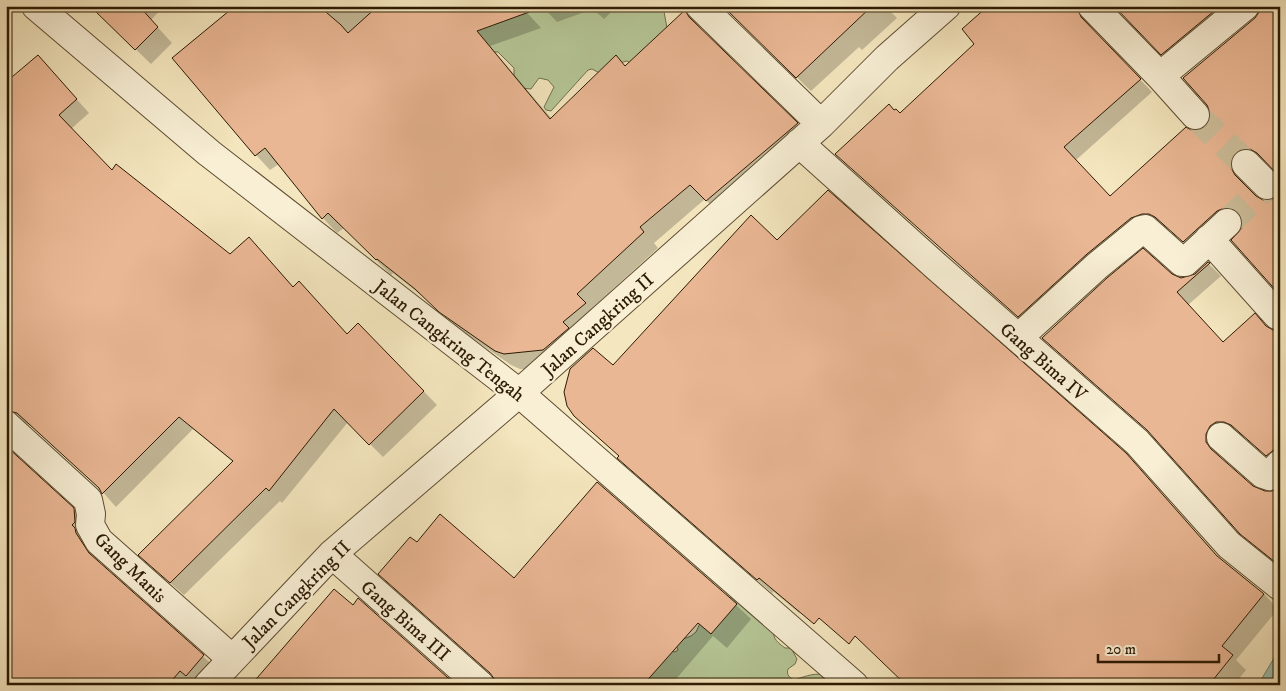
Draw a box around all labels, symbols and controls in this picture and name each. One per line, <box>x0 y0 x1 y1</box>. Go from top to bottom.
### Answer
street label: Jalan Cangkring II <box>536 269 659 383</box>
street label: Jalan Cangkring Tengah <box>367 274 529 407</box>
street label: Gang Bima IV <box>995 318 1092 407</box>
street label: Gang Manis <box>89 528 171 608</box>
street label: Jalan Cangkring II <box>237 536 356 655</box>
street label: Gang Bima III <box>355 576 455 666</box>
scale bar <box>1098 631 1220 663</box>
text: 20 m <box>1106 640 1136 659</box>

